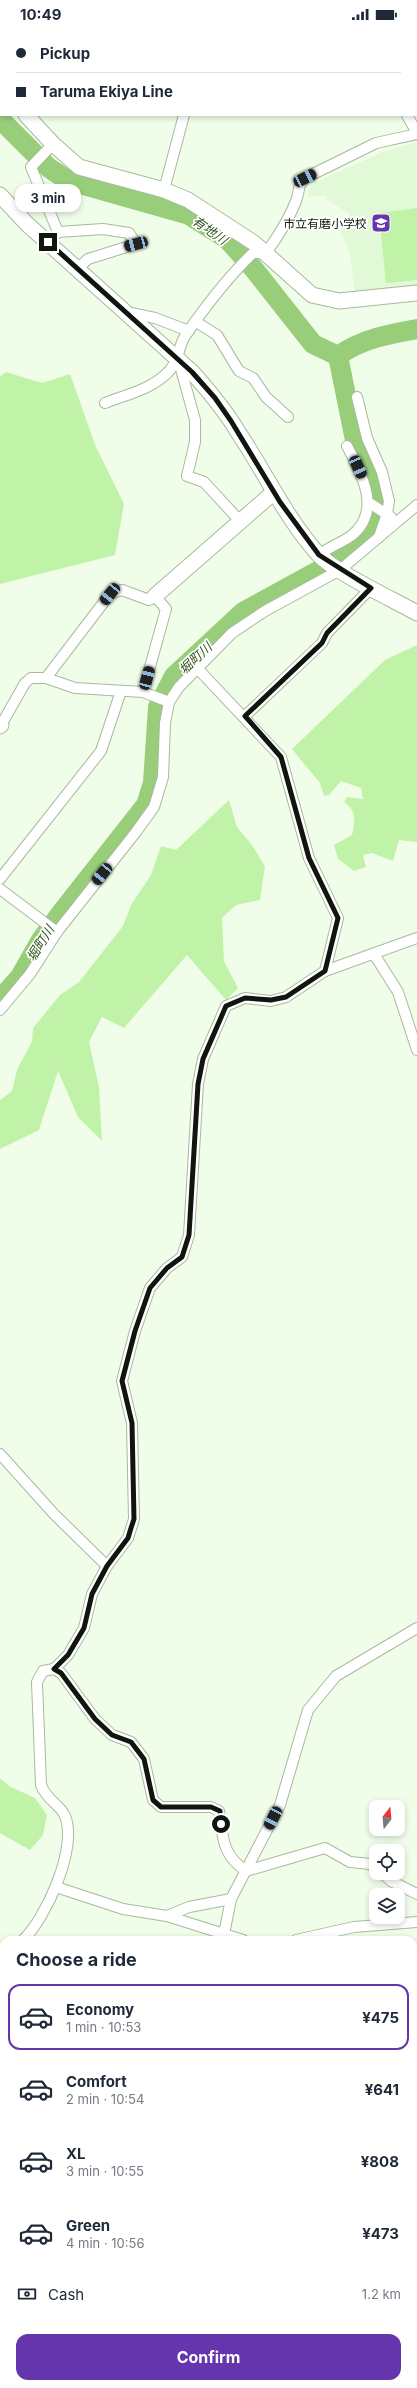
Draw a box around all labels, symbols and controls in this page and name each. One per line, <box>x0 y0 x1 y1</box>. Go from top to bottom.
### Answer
text: 10:49 <box>20 5 61 24</box>
text: Pickup <box>40 44 90 63</box>
text: Taruma Ekiya Line <box>40 82 173 101</box>
car <box>292 167 318 189</box>
callout: 3 min <box>15 184 81 212</box>
text: 3 min <box>31 190 65 206</box>
water label: 有地川 <box>189 212 232 249</box>
school or university icon: 市立有磨小学校 <box>370 212 392 234</box>
place label: 市立有磨小学校 <box>283 216 367 231</box>
route end <box>39 233 57 251</box>
car <box>123 235 149 253</box>
car <box>348 454 368 480</box>
car <box>98 581 122 607</box>
water label: 堀町川 <box>175 637 216 677</box>
car <box>138 665 156 691</box>
car <box>90 861 114 887</box>
water label: 堀町川 <box>23 921 58 964</box>
north arrow <box>369 1800 405 1836</box>
map controls <box>369 1800 405 1924</box>
car <box>262 1805 284 1831</box>
route start <box>212 1815 230 1833</box>
button: locate <box>369 1844 405 1880</box>
button: layers <box>369 1888 405 1924</box>
text: Choose a ride <box>16 1949 137 1970</box>
icon: car <box>18 1999 54 2035</box>
text: Economy <box>66 2000 134 2019</box>
text: ¥475 <box>362 2008 399 2027</box>
text: 1 min · 10:53 <box>66 2019 141 2035</box>
icon: car <box>18 2071 54 2107</box>
text: Comfort <box>66 2072 127 2091</box>
text: ¥641 <box>365 2080 399 2099</box>
text: 2 min · 10:54 <box>66 2091 144 2107</box>
icon: car <box>18 2143 54 2179</box>
text: XL <box>66 2144 86 2163</box>
text: ¥808 <box>361 2152 399 2171</box>
text: 3 min · 10:55 <box>66 2163 144 2179</box>
icon: car <box>18 2215 54 2251</box>
text: Green <box>66 2216 110 2235</box>
text: ¥473 <box>362 2224 399 2243</box>
text: 4 min · 10:56 <box>66 2235 145 2251</box>
icon: cash <box>16 2283 38 2305</box>
text: Cash <box>48 2285 84 2304</box>
text: 1.2 km <box>362 2286 401 2302</box>
button: Confirm <box>16 2334 401 2380</box>

